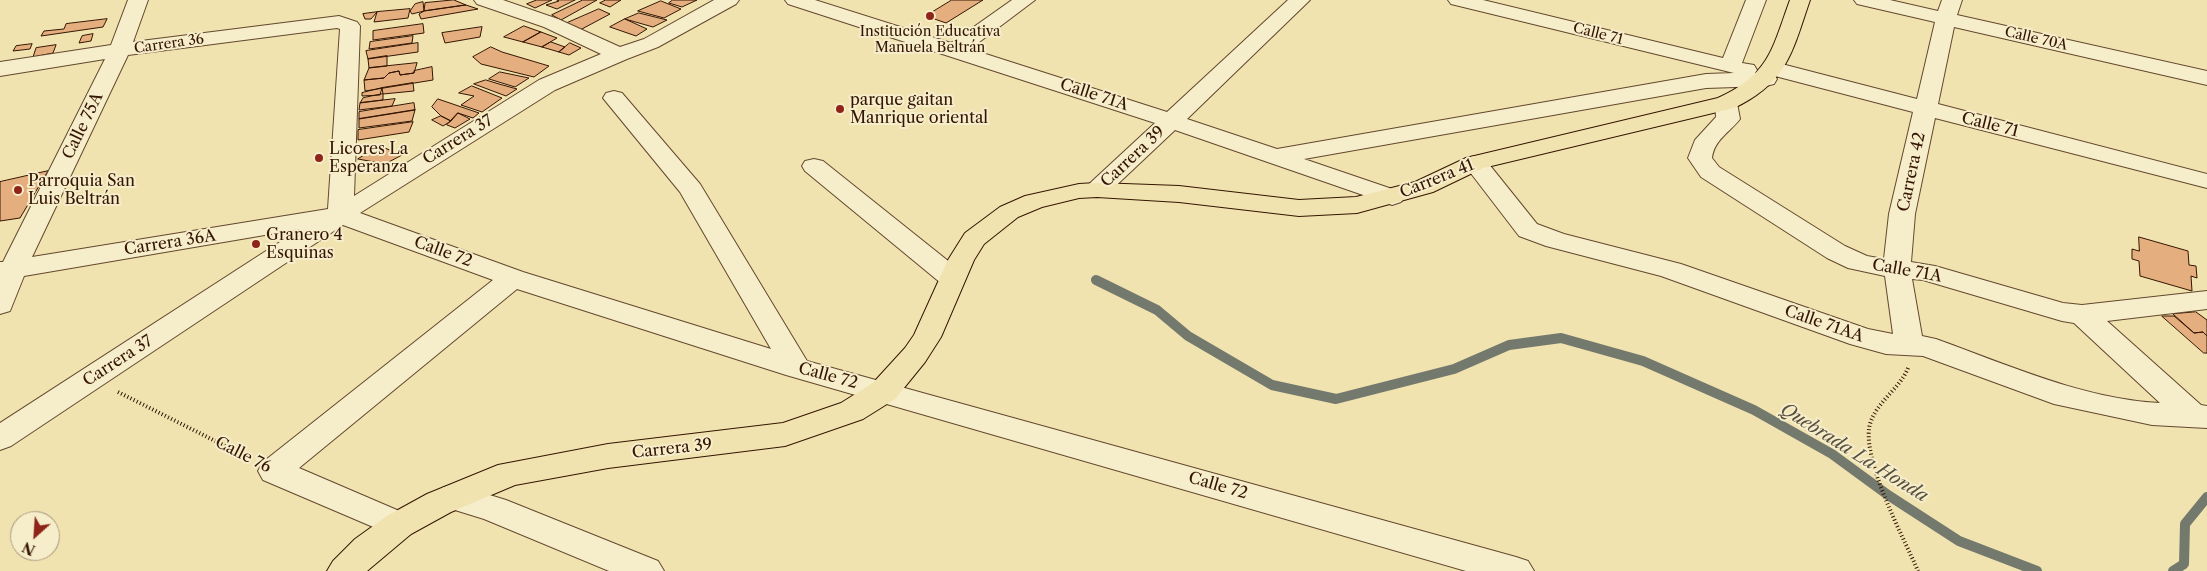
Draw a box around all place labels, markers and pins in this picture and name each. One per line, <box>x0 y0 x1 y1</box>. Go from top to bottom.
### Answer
marker: Institución Educativa Manuela Beltrán <box>924 10 936 22</box>
place label: Institución Educativa Manuela Beltrán <box>860 24 1000 56</box>
place label: parque gaitan Manrique oriental <box>850 90 988 128</box>
marker: parque gaitan Manrique oriental <box>834 103 846 115</box>
place label: Licores La Esperanza <box>329 139 408 177</box>
marker: Licores La Esperanza <box>313 152 325 164</box>
place label: Parroquia San Luis Beltrán <box>28 171 135 209</box>
marker: Parroquia San Luis Beltrán <box>12 184 24 196</box>
place label: Granero 4 Esquinas <box>266 225 343 263</box>
marker: Granero 4 Esquinas <box>250 238 262 250</box>

